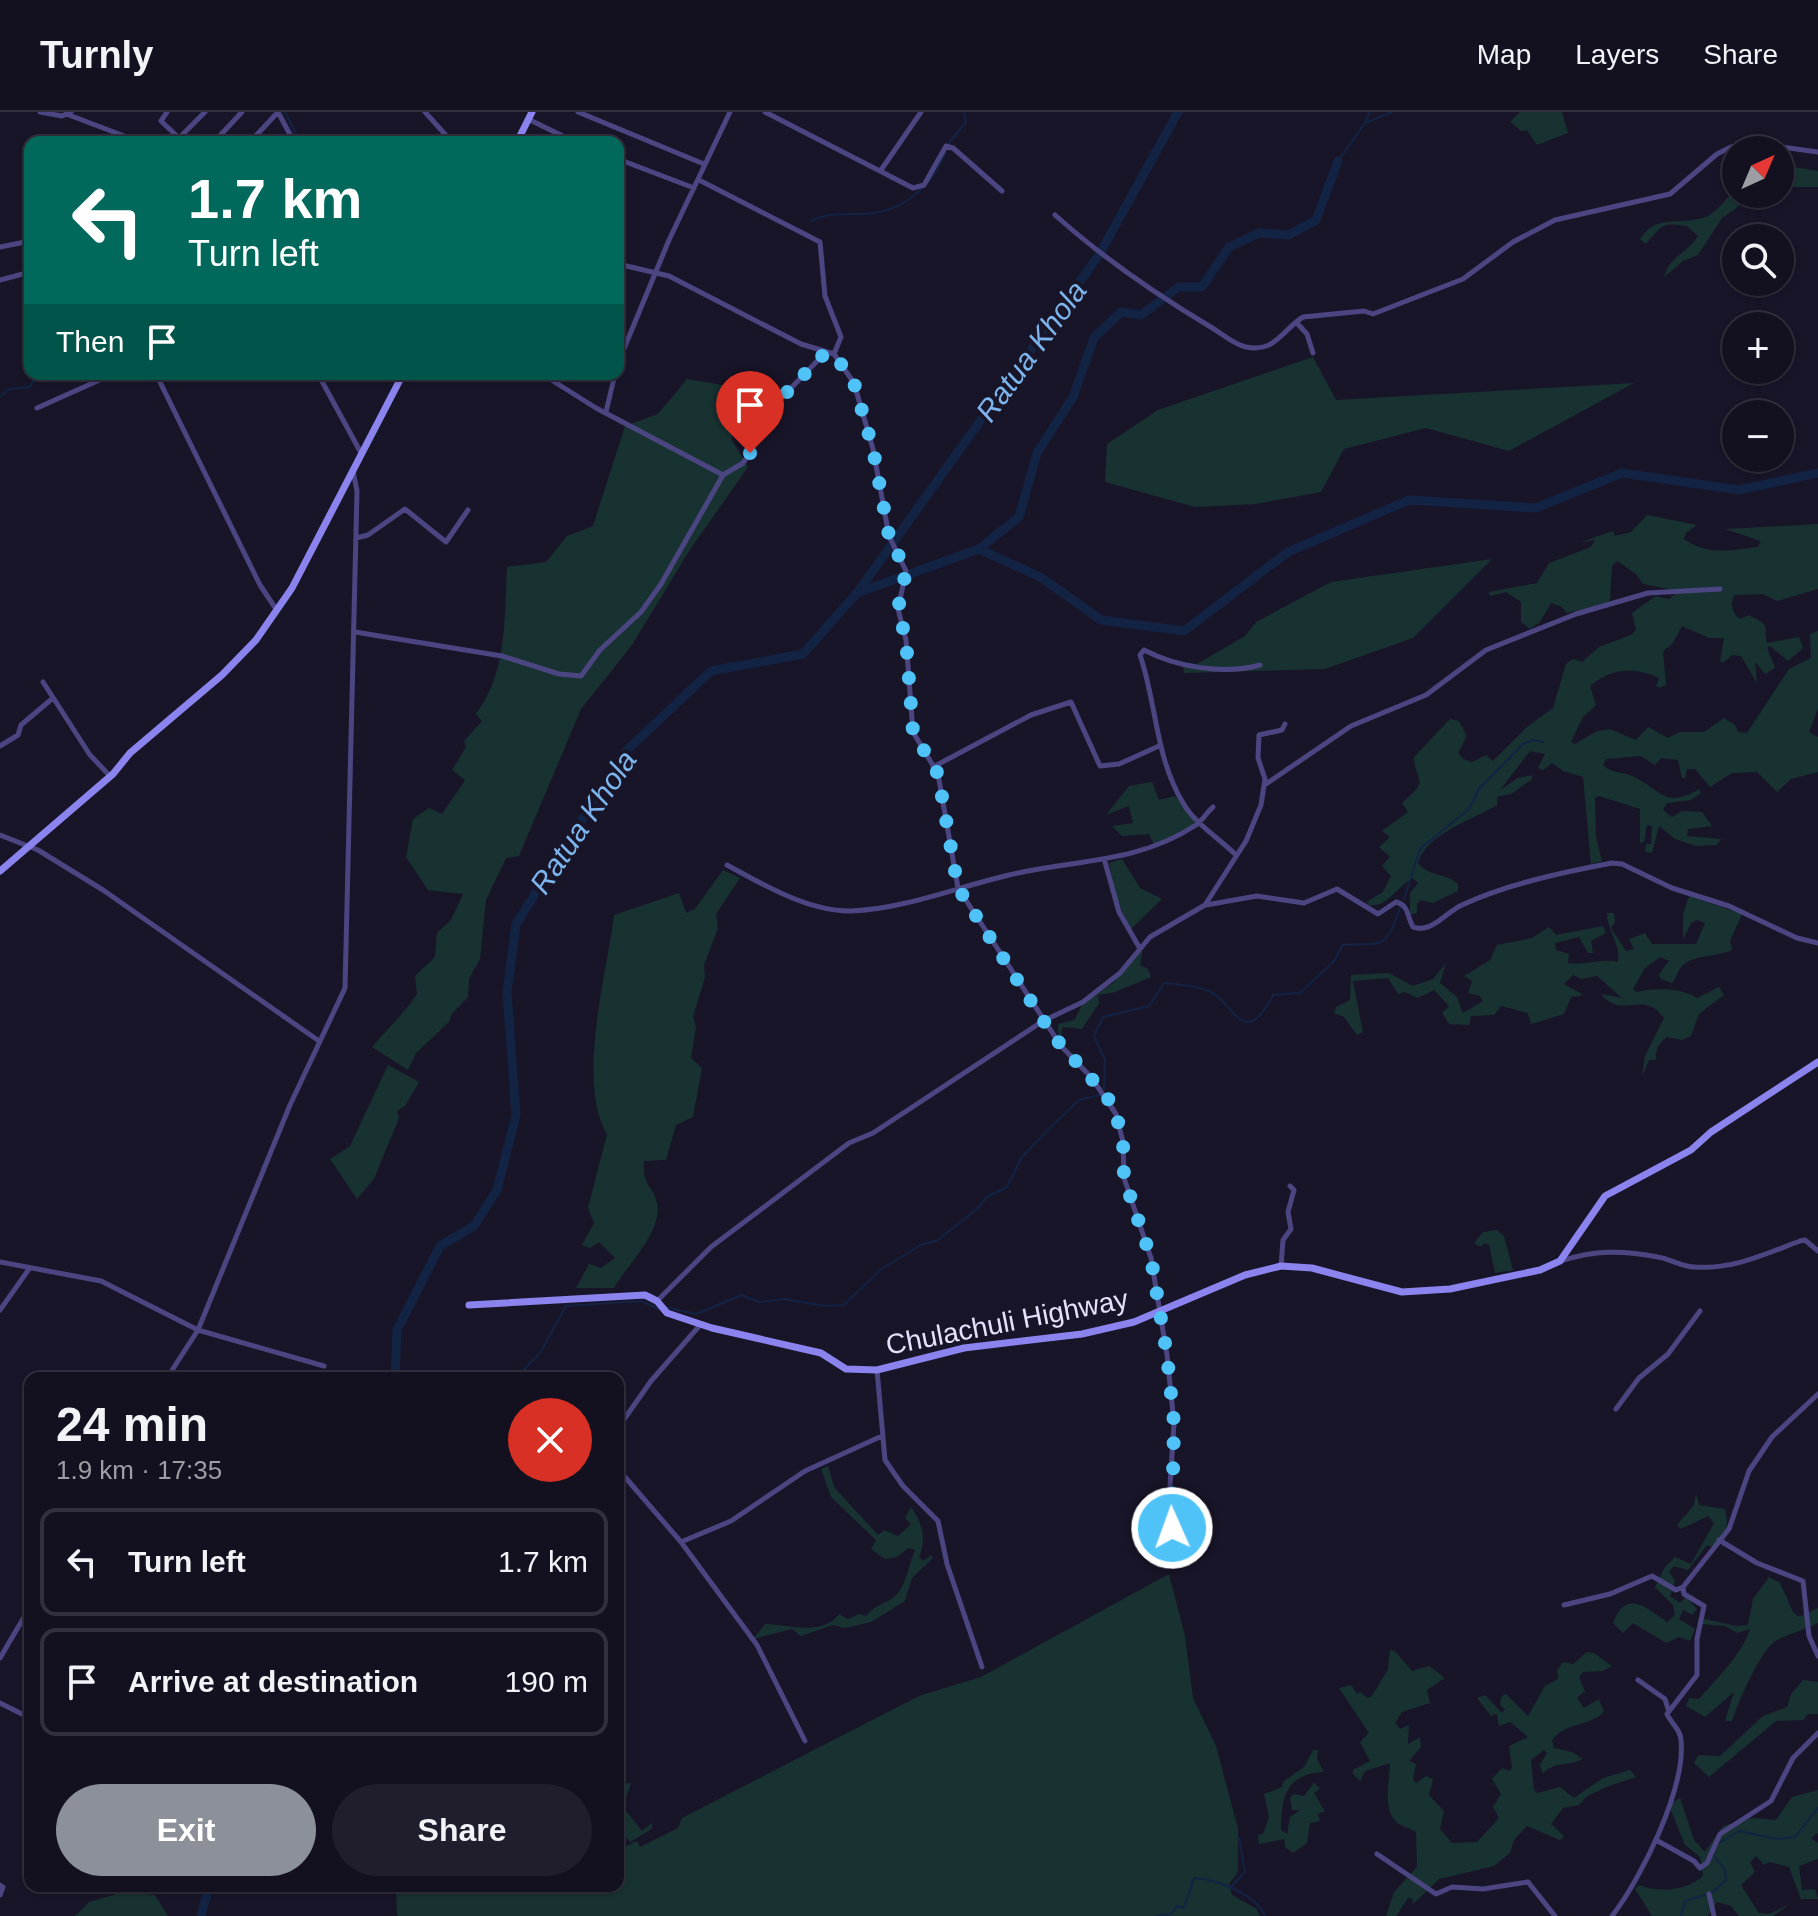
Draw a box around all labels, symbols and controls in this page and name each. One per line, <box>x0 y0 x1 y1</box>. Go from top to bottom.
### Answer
text: Turnly <box>40 34 153 76</box>
text: Map <box>1477 39 1531 70</box>
text: Layers <box>1575 39 1659 70</box>
text: Share <box>1703 39 1778 70</box>
north arrow <box>1722 136 1794 208</box>
map controls <box>1722 136 1794 472</box>
text: 1.7 km <box>188 167 362 230</box>
icon: left <box>56 168 160 272</box>
button: search <box>1722 224 1794 296</box>
text: Turn left <box>188 233 319 274</box>
water label: Ratua Khola <box>969 275 1093 427</box>
button: + <box>1722 312 1794 384</box>
icon: arrive <box>140 320 184 364</box>
text: Then <box>56 325 124 358</box>
pin <box>716 371 784 453</box>
icon: arrive <box>728 383 772 427</box>
button: − <box>1722 400 1794 472</box>
water label: Ratua Khola <box>523 744 643 900</box>
street label: Chulachuli Highway <box>883 1283 1131 1361</box>
text: 24 min <box>56 1398 208 1451</box>
button: close <box>508 1398 592 1482</box>
text: 1.9 km · 17:35 <box>56 1455 222 1485</box>
position arrow <box>1130 1486 1214 1570</box>
icon: left <box>60 1540 104 1584</box>
text: Turn left <box>128 1545 246 1578</box>
text: 1.7 km <box>498 1545 588 1578</box>
icon: arrive <box>60 1660 104 1704</box>
text: Arrive at destination <box>128 1665 418 1698</box>
text: 190 m <box>505 1665 588 1698</box>
button: Exit <box>56 1784 316 1876</box>
button: Share <box>332 1784 592 1876</box>

